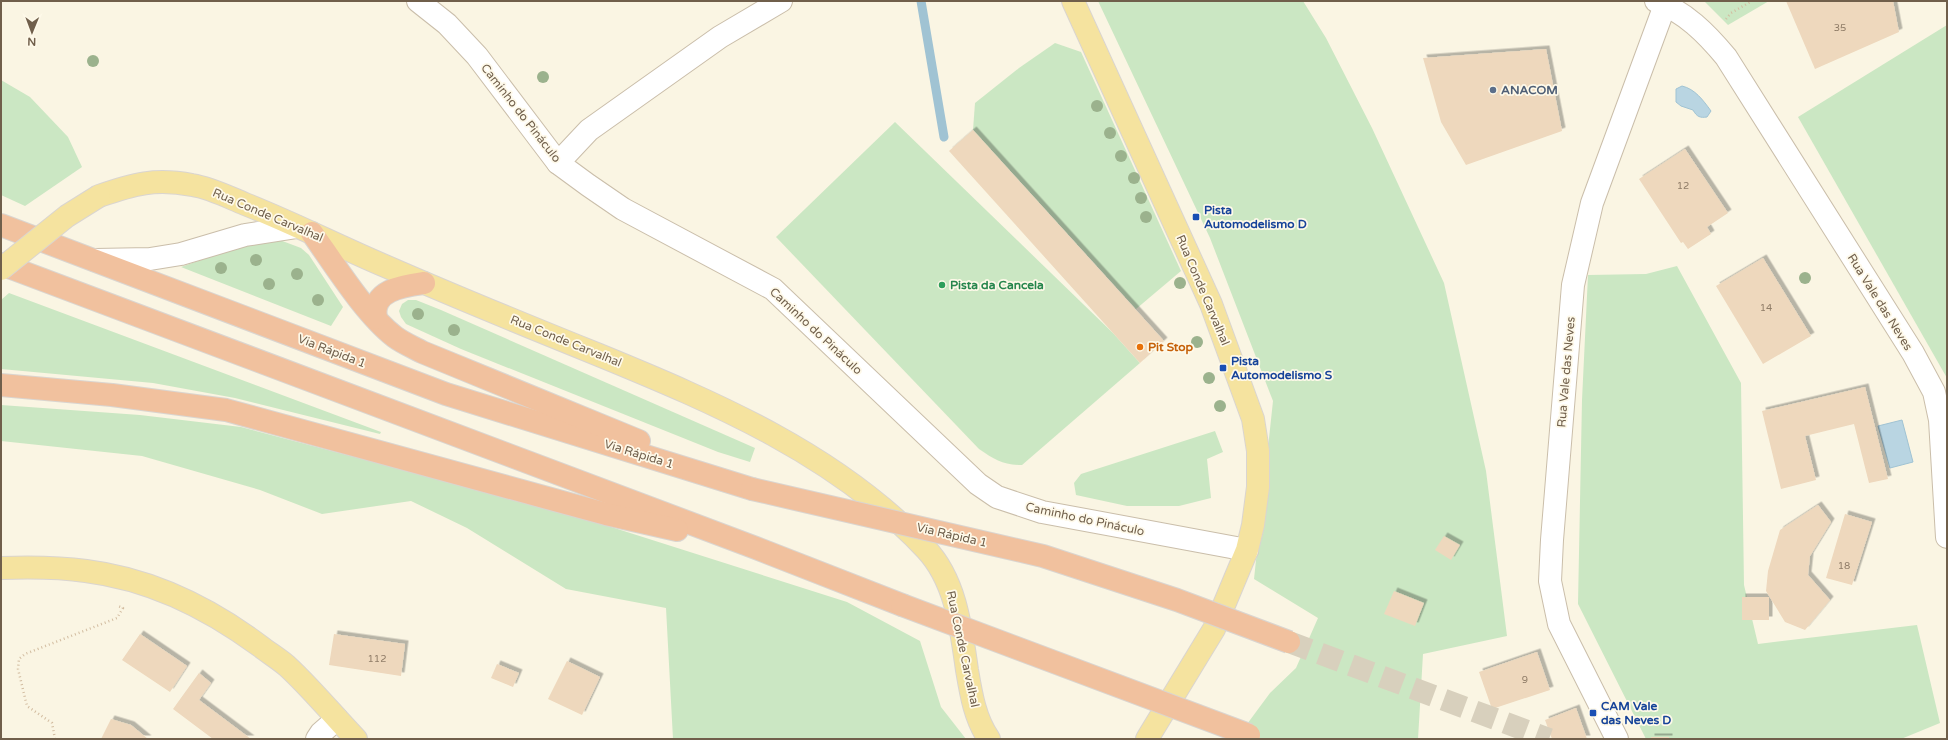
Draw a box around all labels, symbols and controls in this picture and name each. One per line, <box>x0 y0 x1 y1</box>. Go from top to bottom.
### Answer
north arrow <box>12 12 52 52</box>
house number: 35 <box>1834 22 1846 34</box>
text: N <box>27 35 36 48</box>
street label: Caminho do Pináculo <box>478 61 564 165</box>
place label: ANACOM <box>1501 83 1558 97</box>
marker: ANACOM <box>1488 85 1498 95</box>
house number: 12 <box>1677 180 1689 192</box>
street label: Rua Conde Carvalhal <box>211 185 325 245</box>
place label: Pista Automodelismo D <box>1204 203 1307 231</box>
marker: Pista Automodelismo D <box>1191 212 1201 222</box>
street label: Rua Conde Carvalhal <box>1173 233 1233 347</box>
street label: Rua Vale das Neves <box>1845 251 1916 353</box>
place label: Pista da Cancela <box>950 278 1044 292</box>
marker: Pista da Cancela <box>937 280 947 290</box>
street label: Caminho do Pináculo <box>767 285 865 377</box>
house number: 14 <box>1760 302 1772 314</box>
street label: Rua Conde Carvalhal <box>508 312 624 370</box>
street label: Rua Vale das Neves <box>1554 316 1578 428</box>
street label: Via Rápida 1 <box>296 332 368 370</box>
place label: Pit Stop <box>1148 340 1194 355</box>
marker: Pit Stop <box>1135 342 1145 352</box>
place label: Pista Automodelismo S <box>1231 354 1333 382</box>
marker: Pista Automodelismo S <box>1218 363 1228 373</box>
street label: Via Rápida 1 <box>603 437 675 471</box>
street label: Caminho do Pináculo <box>1024 500 1146 538</box>
street label: Via Rápida 1 <box>915 520 989 550</box>
house number: 18 <box>1838 560 1850 572</box>
street label: Rua Conde Carvalhal <box>944 589 982 709</box>
house number: 112 <box>368 653 386 665</box>
house number: 9 <box>1522 674 1528 686</box>
place label: CAM Vale das Neves D <box>1601 699 1671 727</box>
marker: CAM Vale das Neves D <box>1588 708 1598 718</box>

